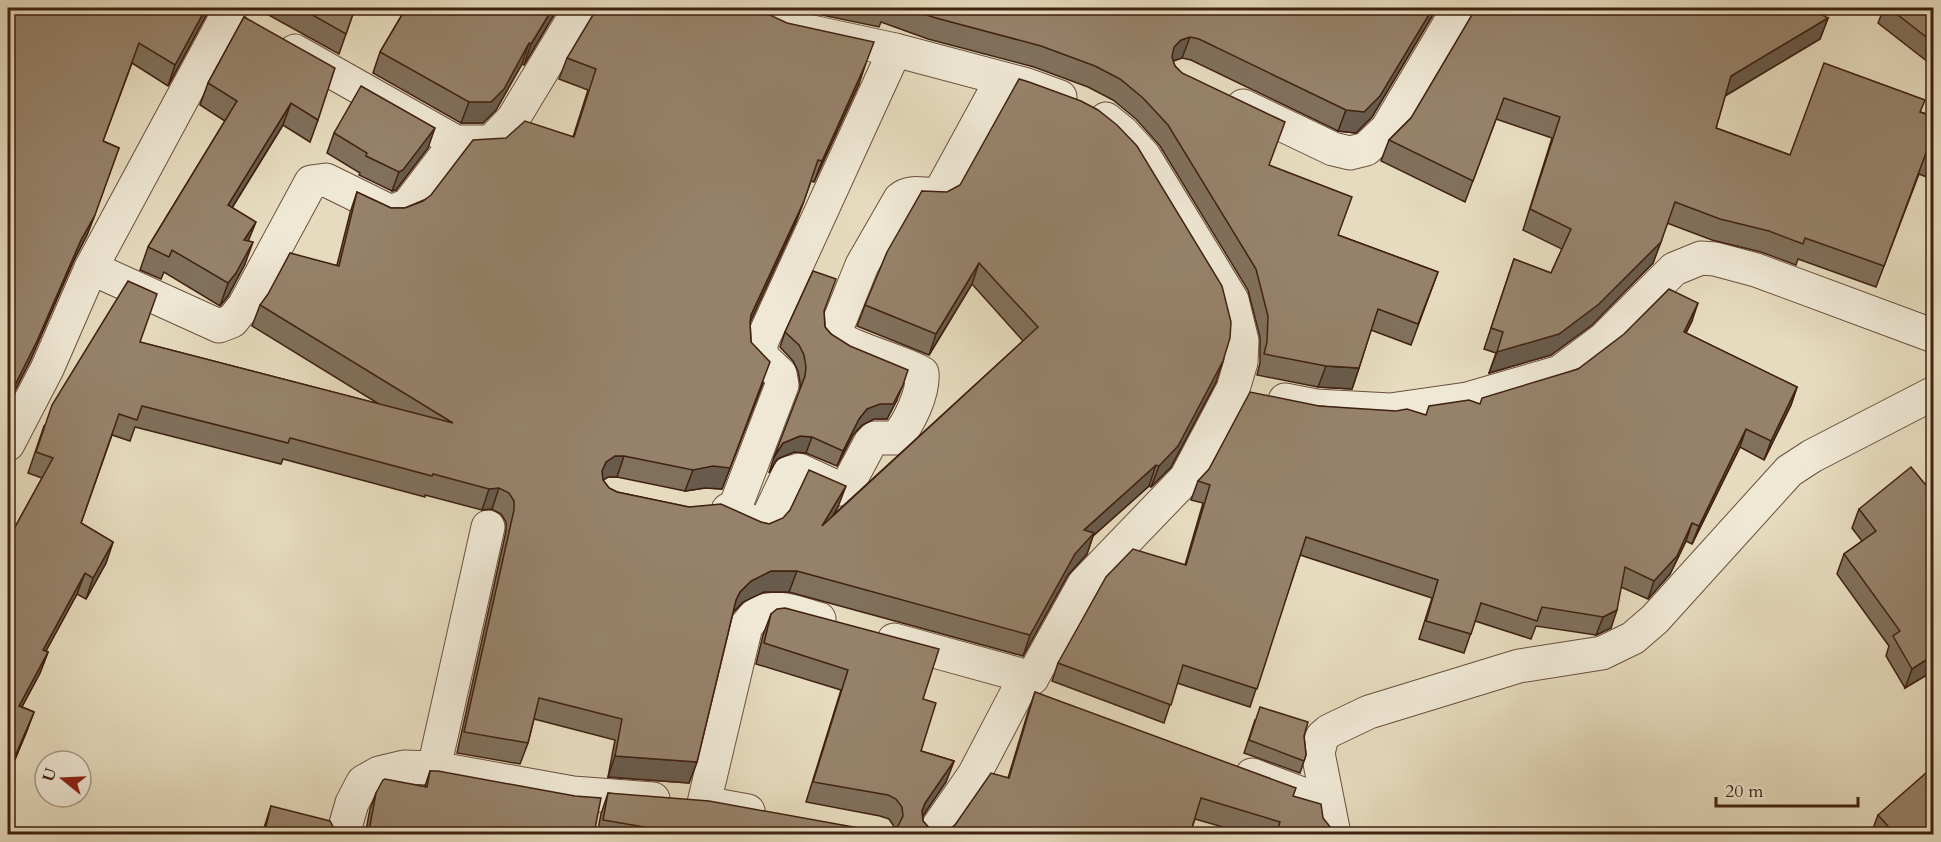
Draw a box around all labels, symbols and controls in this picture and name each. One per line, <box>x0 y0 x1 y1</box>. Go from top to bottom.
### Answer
north arrow <box>33 749 93 809</box>
text: U <box>37 765 62 784</box>
scale bar <box>1716 770 1858 808</box>
text: 20 m <box>1725 779 1764 804</box>

